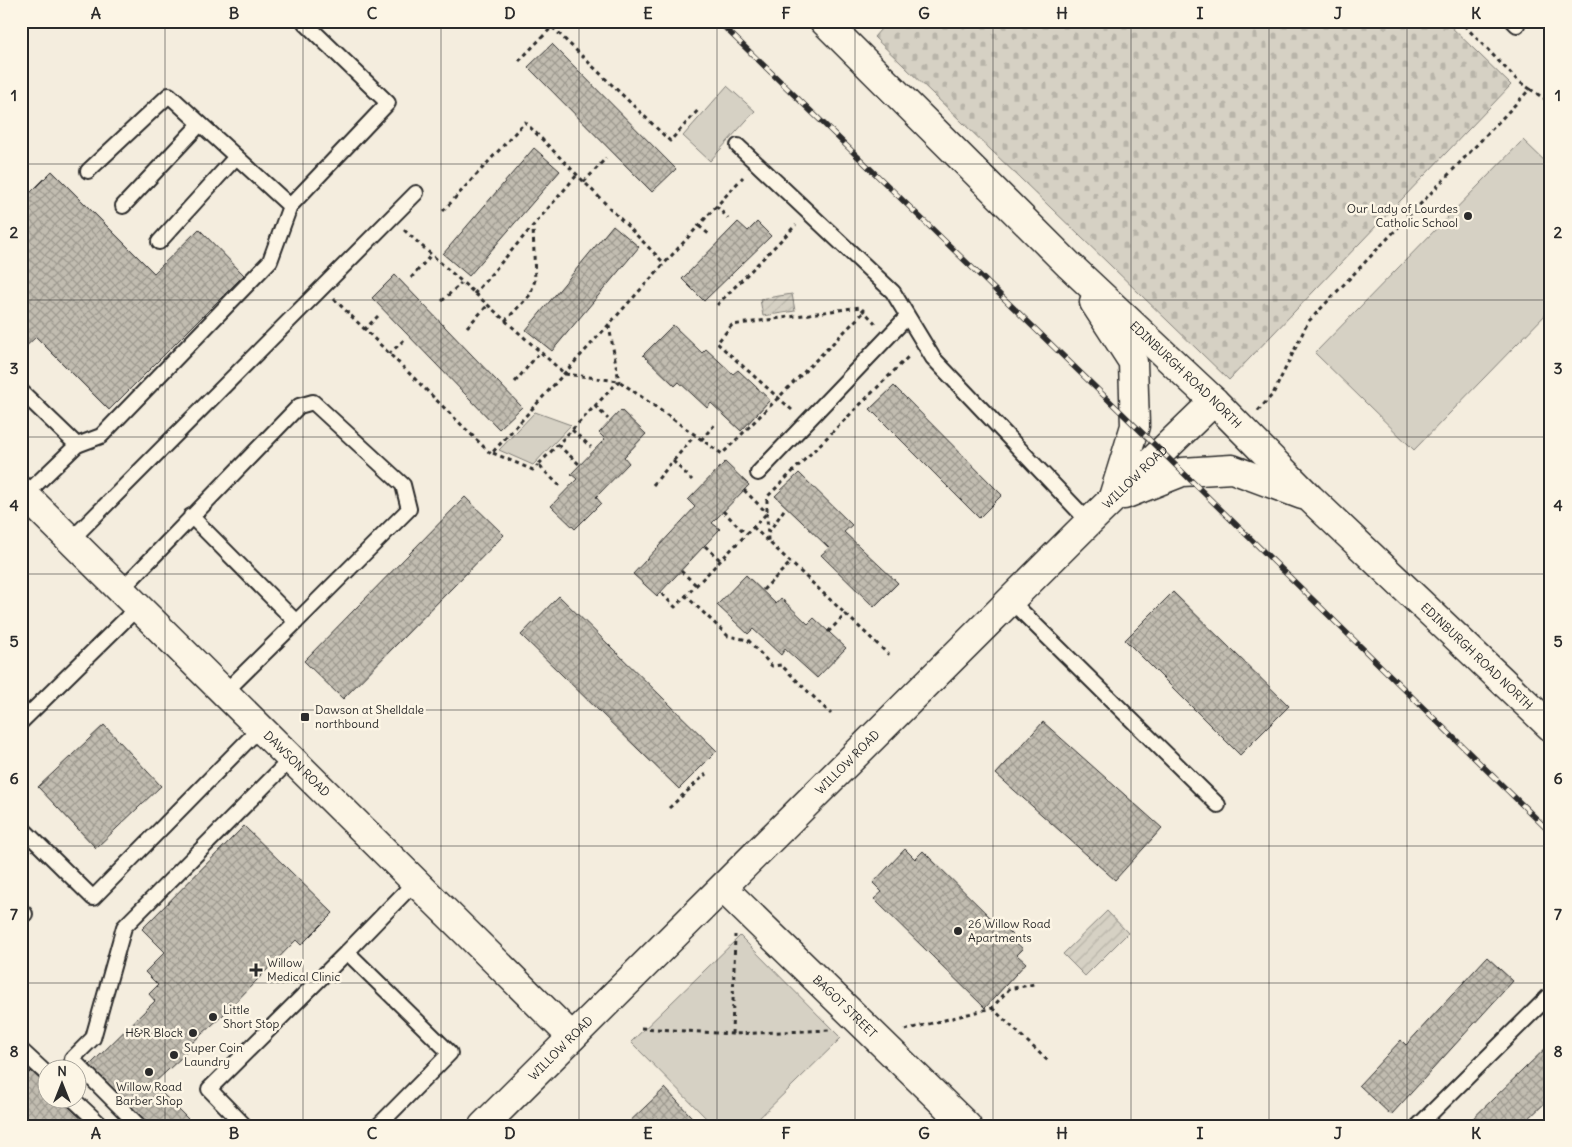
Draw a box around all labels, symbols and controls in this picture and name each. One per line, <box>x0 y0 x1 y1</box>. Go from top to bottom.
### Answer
text: A <box>91 3 101 23</box>
text: B <box>229 3 240 23</box>
text: C <box>367 3 378 23</box>
text: D <box>504 3 516 23</box>
text: E <box>643 3 653 23</box>
text: F <box>781 3 791 23</box>
text: G <box>918 3 930 23</box>
text: H <box>1056 3 1068 23</box>
text: I <box>1197 3 1204 23</box>
text: J <box>1334 3 1343 23</box>
text: K <box>1471 3 1481 23</box>
text: 1 <box>11 85 17 105</box>
text: 1 <box>1555 85 1561 105</box>
place label: Our Lady of Lourdes Catholic School <box>1347 201 1458 230</box>
marker: Our Lady of Lourdes Catholic School <box>1462 210 1474 222</box>
text: 2 <box>10 222 19 242</box>
text: 2 <box>1554 222 1563 242</box>
street label: EDINBURGH ROAD NORTH <box>1127 318 1245 432</box>
text: 3 <box>9 358 19 378</box>
text: 3 <box>1553 358 1563 378</box>
street label: WILLOW ROAD <box>1099 442 1171 512</box>
text: 4 <box>9 495 19 515</box>
text: 4 <box>1553 495 1563 515</box>
street label: EDINBURGH ROAD NORTH <box>1418 599 1536 713</box>
text: 5 <box>9 631 19 651</box>
text: 5 <box>1553 631 1563 651</box>
place label: Dawson at Shelldale northbound <box>315 702 424 731</box>
marker: Dawson at Shelldale northbound <box>299 711 311 723</box>
street label: WILLOW ROAD <box>812 727 883 797</box>
street label: DAWSON ROAD <box>261 728 333 800</box>
text: 6 <box>9 768 19 788</box>
text: 6 <box>1553 768 1563 788</box>
text: 7 <box>10 904 18 924</box>
text: 7 <box>1554 904 1562 924</box>
place label: 26 Willow Road Apartments <box>968 916 1051 945</box>
marker: 26 Willow Road Apartments <box>952 925 964 937</box>
place label: Willow Medical Clinic <box>267 955 340 984</box>
marker: Willow Medical Clinic <box>249 963 263 977</box>
street label: BAGOT STREET <box>810 972 880 1041</box>
place label: Little Short Stop <box>223 1002 279 1031</box>
marker: Little Short Stop <box>207 1011 219 1023</box>
street label: WILLOW ROAD <box>525 1013 596 1083</box>
place label: H&R Block <box>125 1025 183 1040</box>
marker: H&R Block <box>187 1027 199 1039</box>
place label: Super Coin Laundry <box>184 1040 243 1069</box>
text: 8 <box>9 1041 19 1061</box>
text: 8 <box>1553 1041 1563 1061</box>
marker: Super Coin Laundry <box>168 1049 180 1061</box>
north arrow <box>38 1060 88 1110</box>
text: N <box>57 1062 67 1080</box>
marker: Willow Road Barber Shop <box>143 1066 155 1078</box>
place label: Willow Road Barber Shop <box>115 1079 183 1108</box>
text: A <box>91 1123 101 1143</box>
text: B <box>229 1123 240 1143</box>
text: C <box>367 1123 378 1143</box>
text: D <box>504 1123 516 1143</box>
text: E <box>643 1123 653 1143</box>
text: F <box>781 1123 791 1143</box>
text: G <box>918 1123 930 1143</box>
text: H <box>1056 1123 1068 1143</box>
text: I <box>1197 1123 1204 1143</box>
text: J <box>1334 1123 1343 1143</box>
text: K <box>1471 1123 1481 1143</box>

